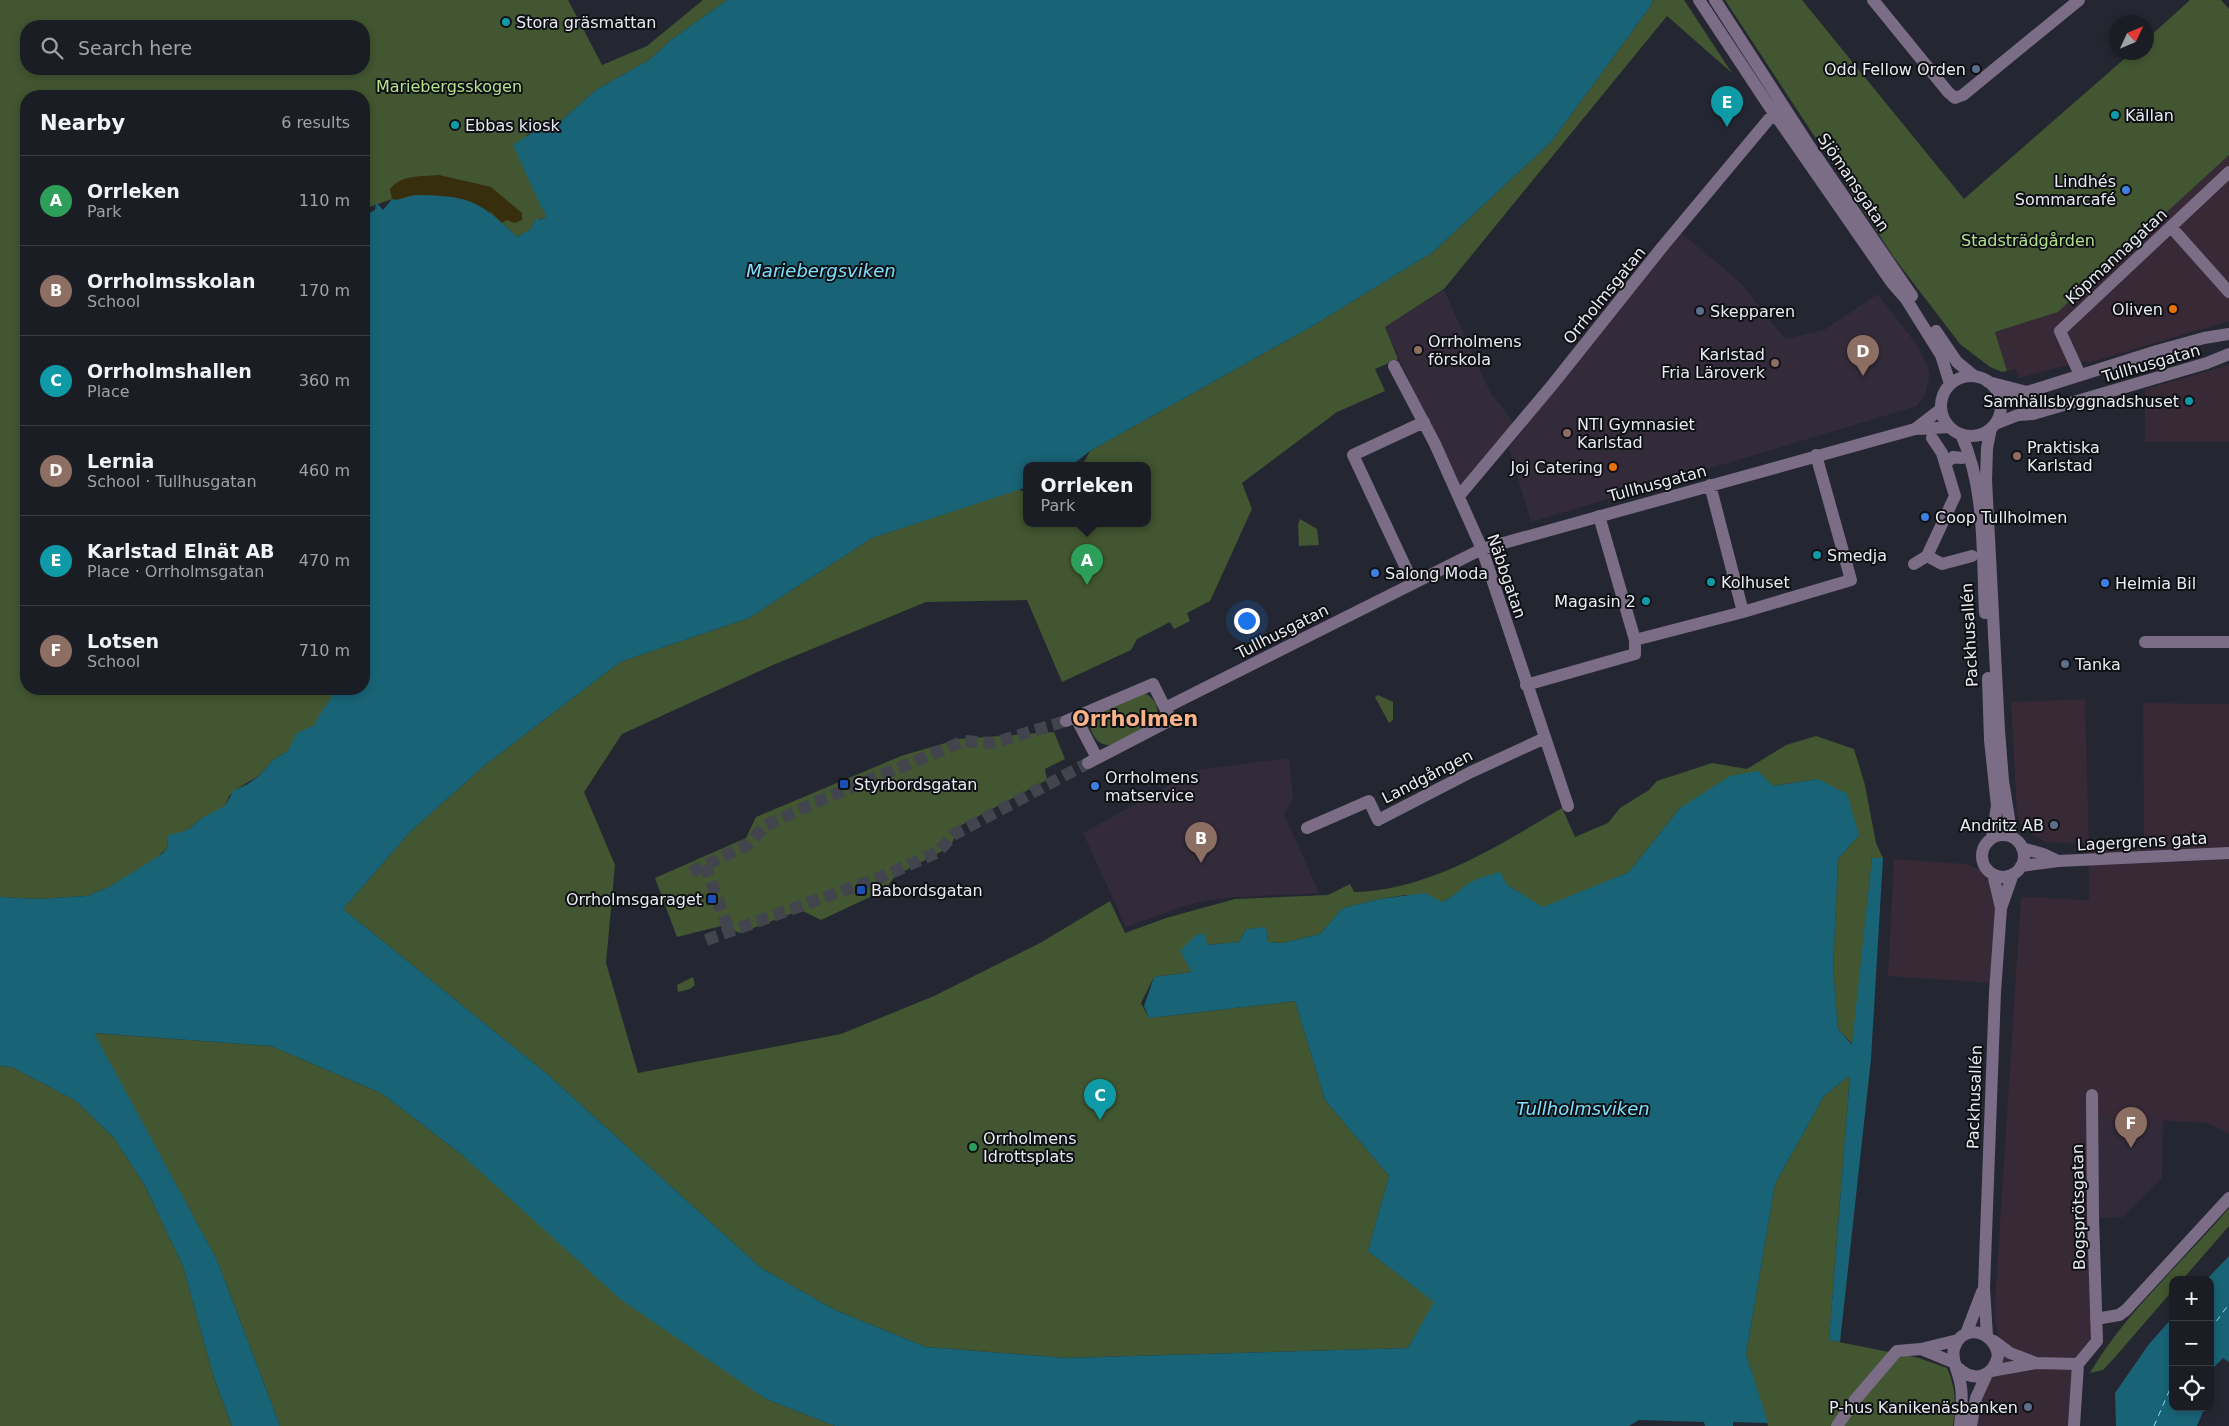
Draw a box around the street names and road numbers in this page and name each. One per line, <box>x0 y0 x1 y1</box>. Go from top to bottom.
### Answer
street label: Sjömansgatan <box>1814 130 1893 235</box>
street label: Köpmannagatan <box>2062 205 2171 308</box>
street label: Orrholmsgatan <box>1559 243 1649 348</box>
street label: Tullhusgatan <box>2099 340 2202 387</box>
street label: Tullhusgatan <box>1605 461 1708 506</box>
street label: Näbbgatan <box>1483 531 1530 621</box>
street label: Packhusallén <box>1957 583 1982 687</box>
street label: Tullhusgatan <box>1232 600 1332 663</box>
street label: Landgången <box>1379 745 1476 807</box>
street label: Lagergrens gata <box>2076 829 2208 854</box>
street label: Packhusallén <box>1963 1045 1986 1149</box>
street label: Bogsprötsgatan <box>2068 1144 2089 1270</box>

